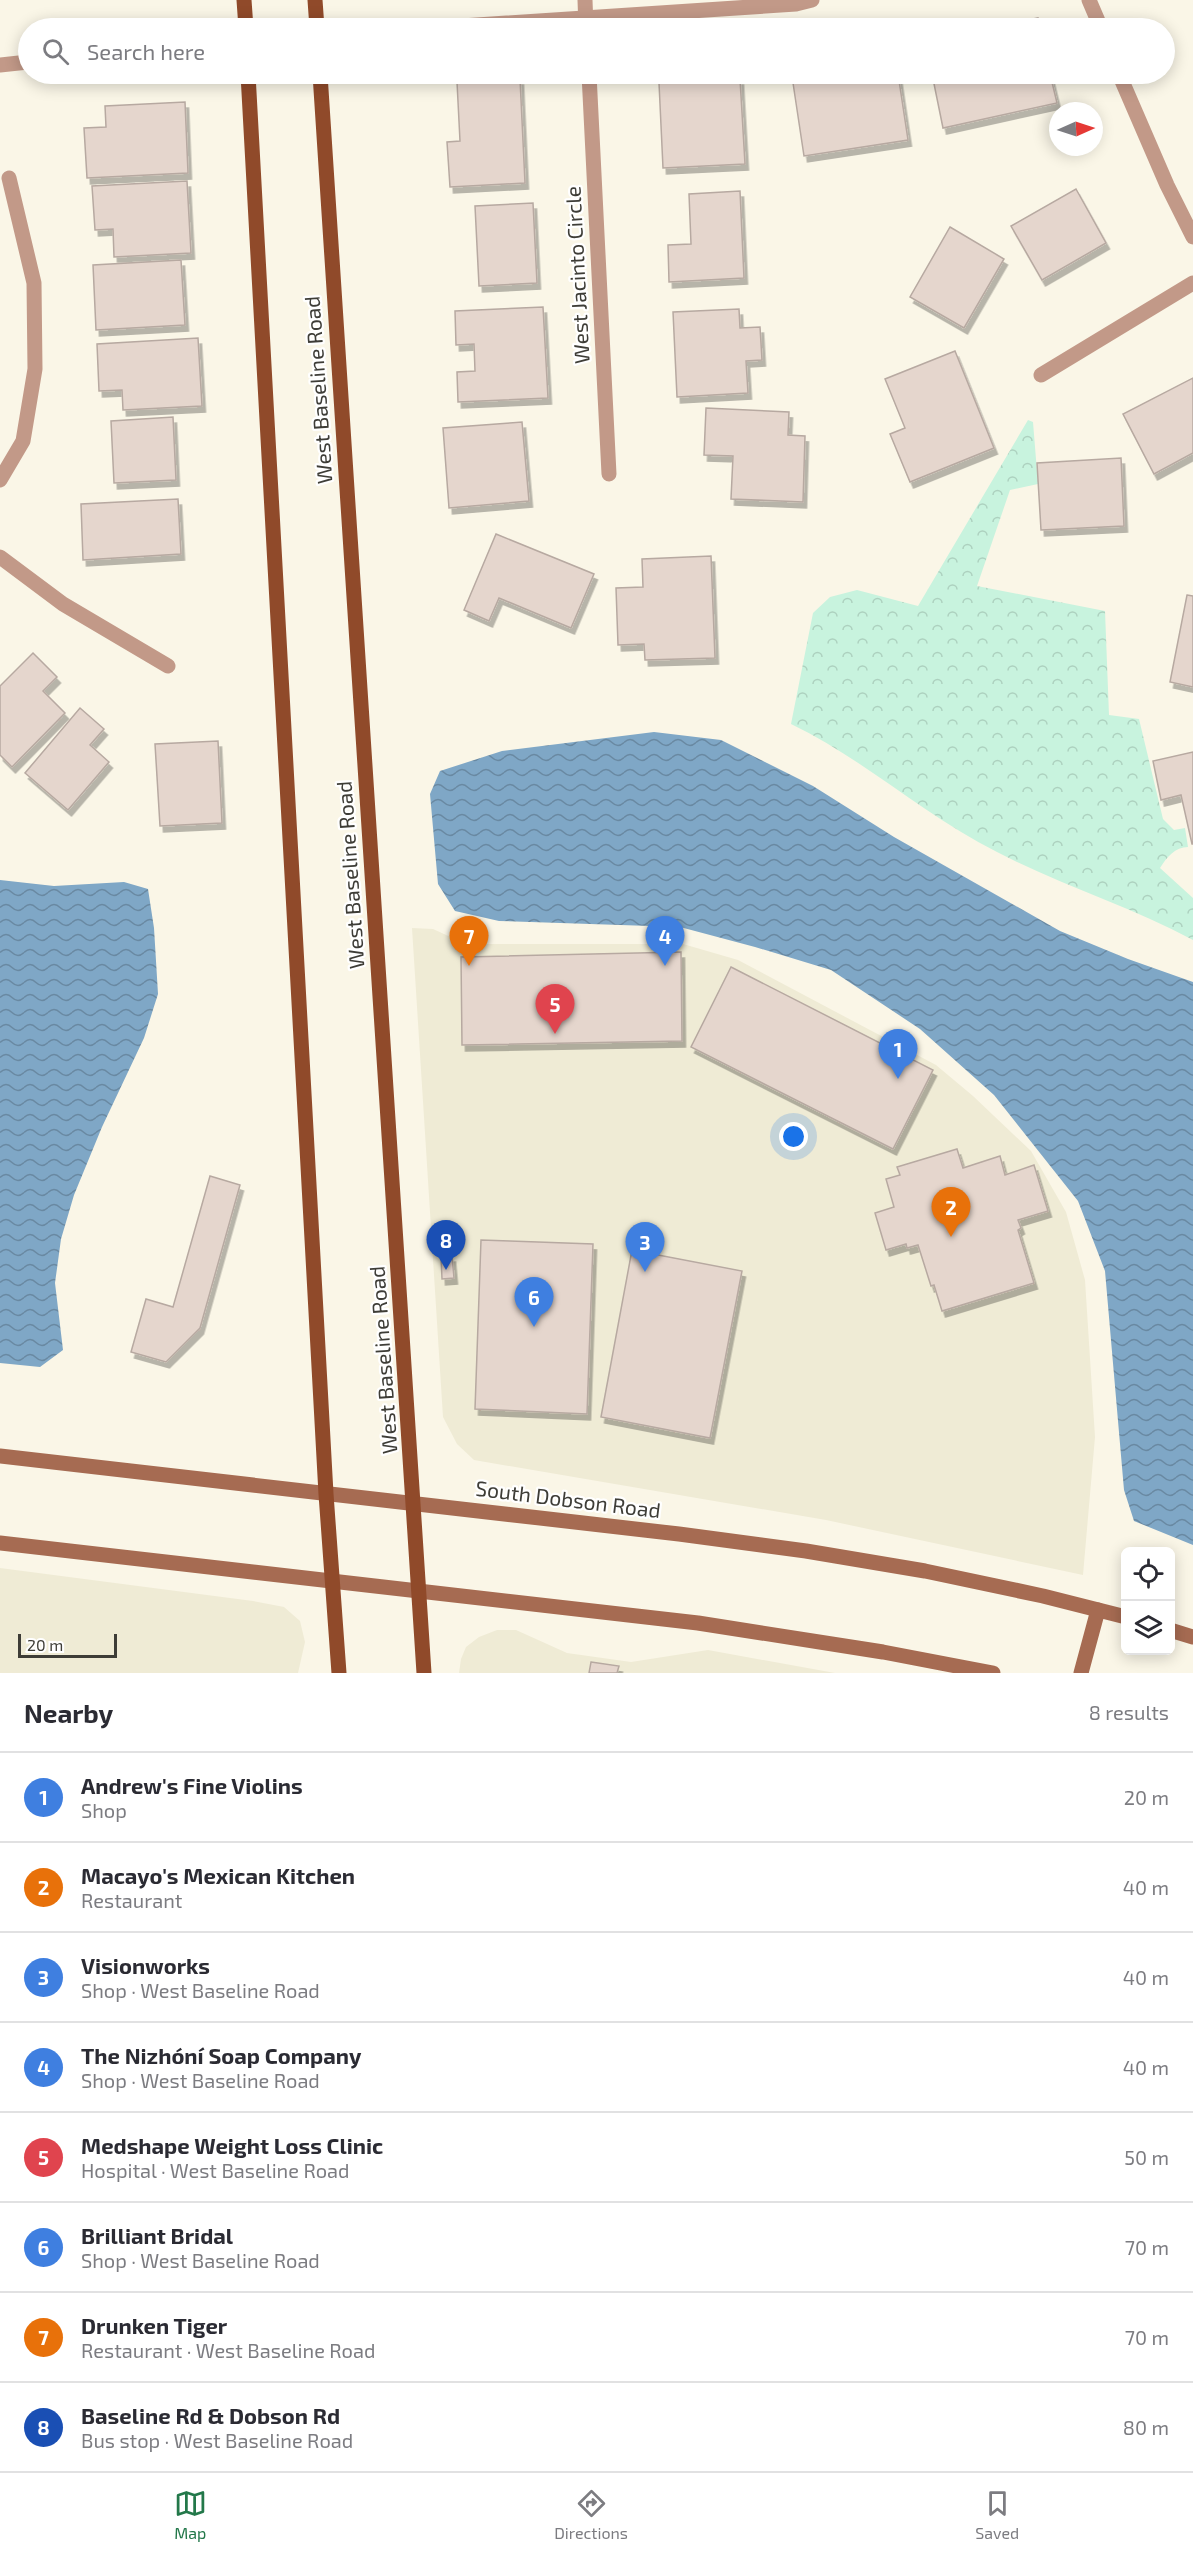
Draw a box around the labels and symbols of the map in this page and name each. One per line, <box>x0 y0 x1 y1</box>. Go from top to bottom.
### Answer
north arrow <box>1049 102 1103 156</box>
street label: West Jacinto Circle <box>559 186 594 365</box>
street label: West Baseline Road <box>298 295 337 485</box>
street label: West Baseline Road <box>330 780 369 970</box>
pin: 7 <box>450 916 488 966</box>
pin: 4 <box>646 916 684 966</box>
pin: 5 <box>536 984 574 1034</box>
pin: 1 <box>878 1030 918 1079</box>
your location <box>779 1122 808 1151</box>
pin: 2 <box>932 1188 970 1237</box>
pin: 8 <box>426 1220 466 1270</box>
pin: 3 <box>626 1222 664 1272</box>
street label: West Baseline Road <box>363 1265 402 1455</box>
pin: 6 <box>514 1278 554 1327</box>
street label: South Dobson Road <box>474 1475 662 1522</box>
scale bar <box>18 1631 117 1658</box>

